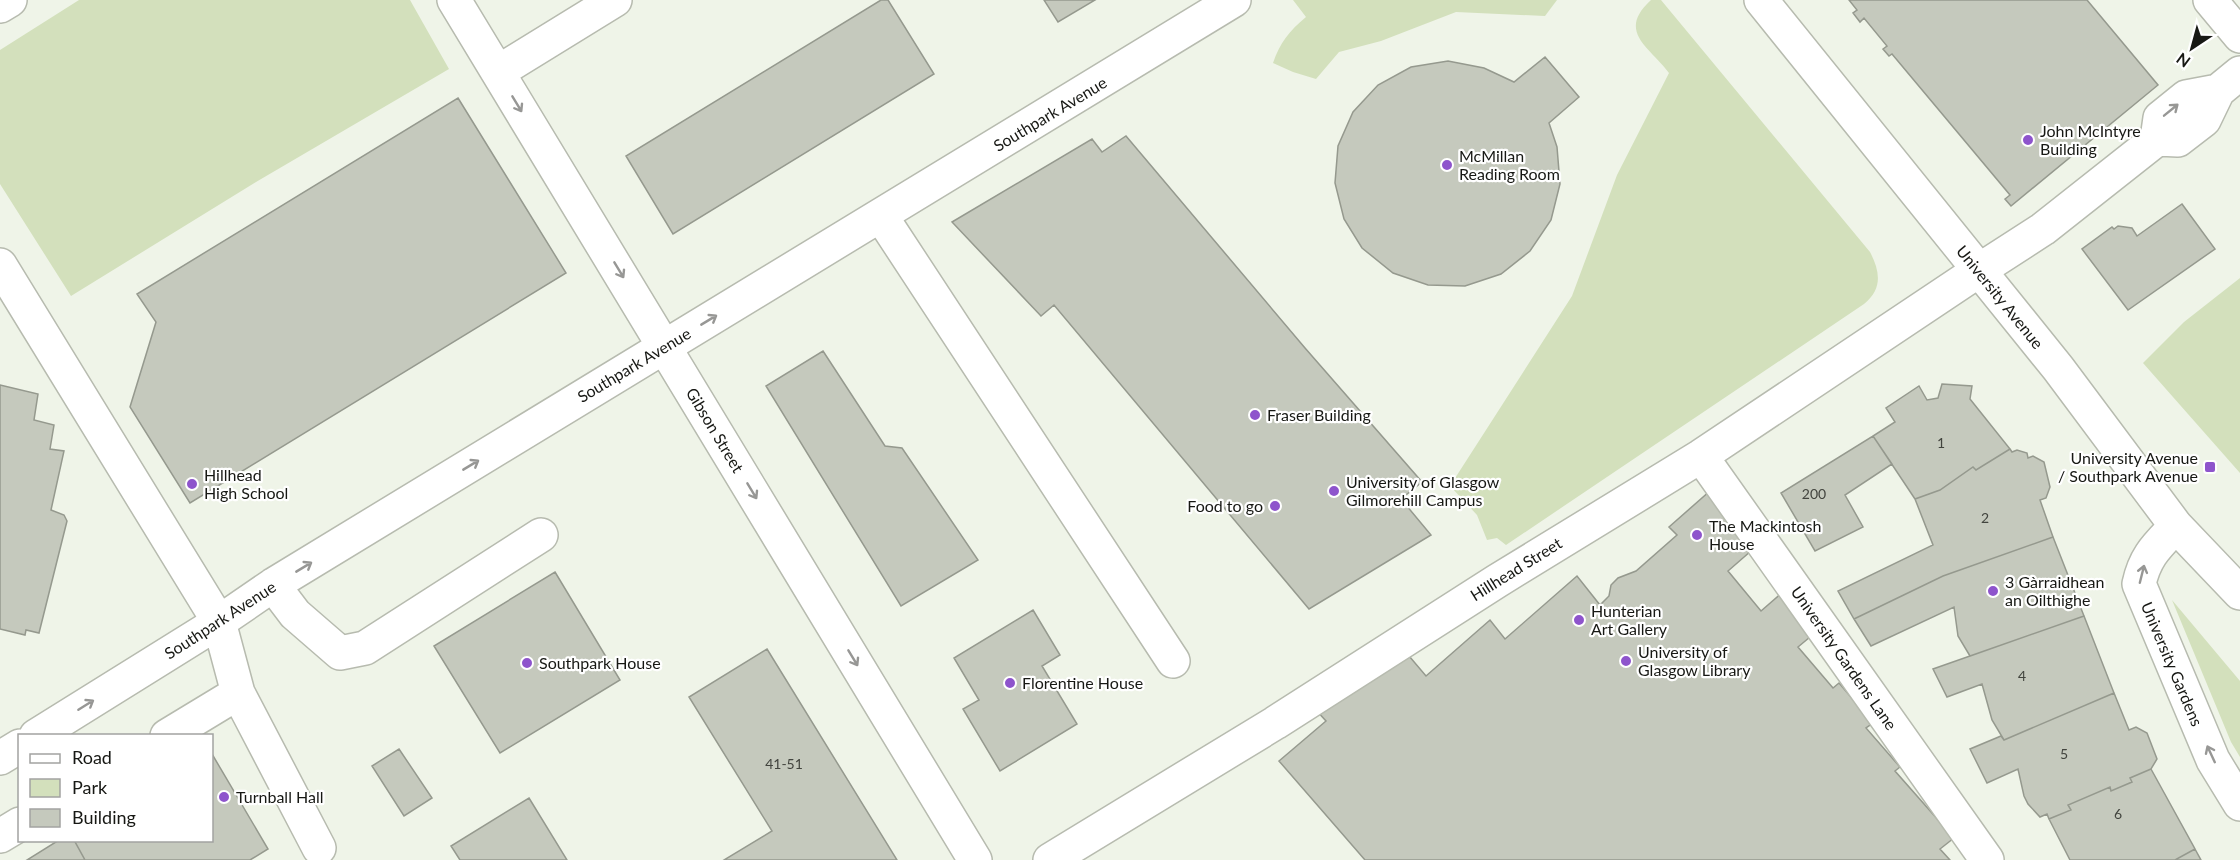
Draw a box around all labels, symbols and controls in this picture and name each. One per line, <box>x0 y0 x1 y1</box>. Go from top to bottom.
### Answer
north arrow <box>2162 18 2222 78</box>
text: N <box>2172 49 2193 72</box>
street label: Southpark Avenue <box>990 72 1110 155</box>
one-way arrow <box>512 95 524 112</box>
one-way arrow <box>2163 103 2179 116</box>
place label: John McIntyre Building <box>2040 121 2141 158</box>
marker: John McIntyre Building <box>2021 133 2035 147</box>
place label: McMillan Reading Room <box>1459 146 1560 183</box>
marker: McMillan Reading Room <box>1440 158 1454 172</box>
street label: University Avenue <box>1953 241 2048 352</box>
one-way arrow <box>613 261 625 278</box>
one-way arrow <box>700 313 717 325</box>
street label: Southpark Avenue <box>574 323 694 406</box>
street label: Gibson Street <box>683 384 748 476</box>
place label: Fraser Building <box>1267 405 1371 424</box>
marker: Fraser Building <box>1248 408 1262 422</box>
house number: 1 <box>1937 434 1945 451</box>
place label: University Avenue / Southpark Avenue <box>2058 448 2198 485</box>
one-way arrow <box>462 459 479 471</box>
marker: University Avenue / Southpark Avenue <box>2203 460 2217 474</box>
place label: Hillhead High School <box>204 465 288 502</box>
place label: University of Glasgow Gilmorehill Campus <box>1346 472 1500 509</box>
marker: Hillhead High School <box>185 477 199 491</box>
one-way arrow <box>747 482 759 499</box>
marker: University of Glasgow Gilmorehill Campus <box>1327 484 1341 498</box>
house number: 200 <box>1802 485 1826 502</box>
place label: Food to go <box>1187 496 1263 515</box>
marker: Food to go <box>1268 499 1282 513</box>
house number: 2 <box>1981 509 1989 526</box>
place label: The Mackintosh House <box>1709 516 1821 553</box>
marker: The Mackintosh House <box>1690 528 1704 542</box>
street label: Hillhead Street <box>1467 533 1565 604</box>
one-way arrow <box>295 560 312 572</box>
one-way arrow <box>2136 565 2148 584</box>
place label: 3 Gàrraidhean an Oilthighe <box>2005 572 2105 609</box>
street label: Southpark Avenue <box>161 577 279 663</box>
street label: University Gardens Lane <box>1788 582 1901 733</box>
marker: 3 Gàrraidhean an Oilthighe <box>1986 584 2000 598</box>
street label: University Gardens <box>2138 599 2207 729</box>
place label: Hunterian Art Gallery <box>1591 601 1668 638</box>
marker: Hunterian Art Gallery <box>1572 613 1586 627</box>
place label: University of Glasgow Library <box>1638 642 1751 679</box>
one-way arrow <box>847 649 859 666</box>
place label: Southpark House <box>539 653 661 672</box>
marker: University of Glasgow Library <box>1619 654 1633 668</box>
marker: Southpark House <box>520 656 534 670</box>
house number: 4 <box>2018 667 2026 684</box>
place label: Florentine House <box>1022 673 1143 692</box>
marker: Florentine House <box>1003 676 1017 690</box>
one-way arrow <box>77 698 94 710</box>
legend <box>18 734 213 842</box>
house number: 5 <box>2060 745 2068 762</box>
one-way arrow <box>2204 745 2216 763</box>
text: Road <box>72 746 112 768</box>
house number: 41-51 <box>765 755 803 772</box>
text: Park <box>72 776 108 798</box>
place label: Turnball Hall <box>236 787 324 806</box>
marker: Turnball Hall <box>217 790 231 804</box>
house number: 6 <box>2114 805 2122 822</box>
text: Building <box>72 806 136 828</box>

